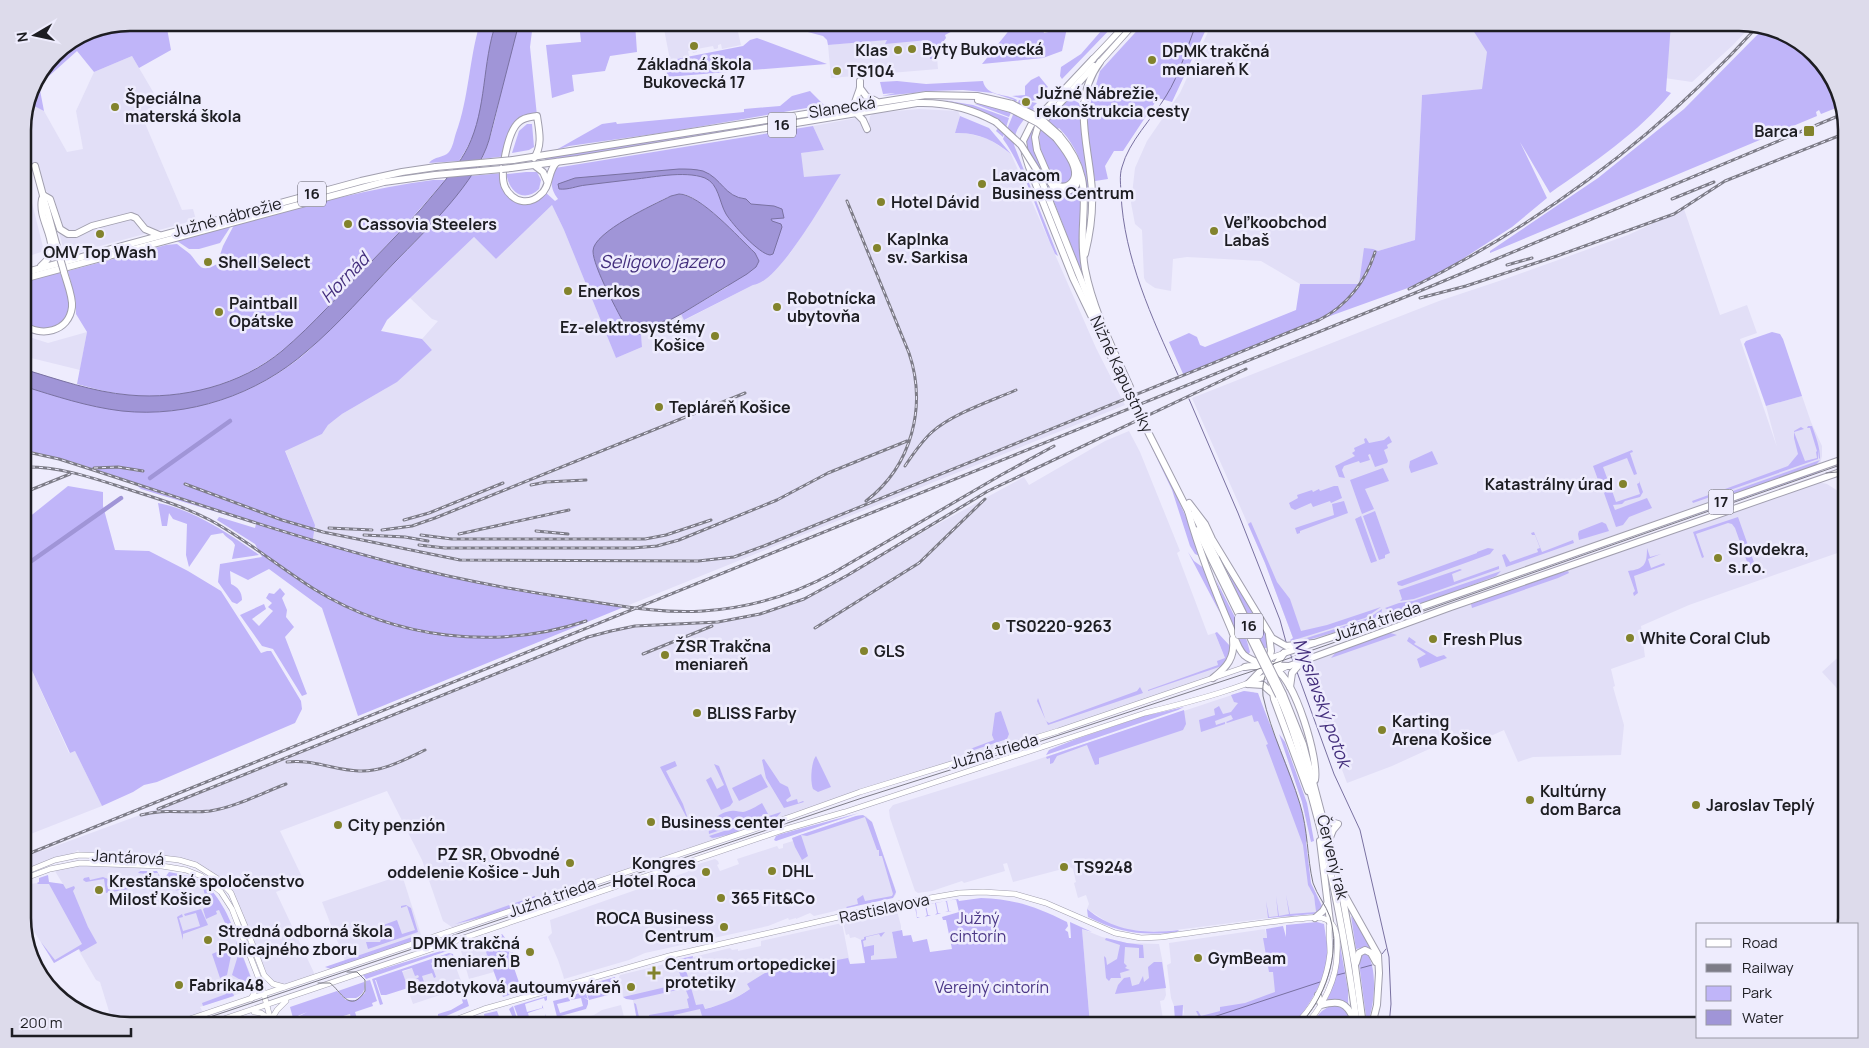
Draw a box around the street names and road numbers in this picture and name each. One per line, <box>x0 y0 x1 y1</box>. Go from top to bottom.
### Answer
street label: Slanecká <box>807 91 877 123</box>
road number: 16 <box>768 112 796 138</box>
road number: 16 <box>298 182 326 206</box>
street label: Južné nábrežie <box>170 192 284 242</box>
street label: Nižné Kapustníky <box>1085 312 1159 437</box>
road number: 17 <box>1708 490 1734 514</box>
street label: Južná trieda <box>1331 596 1423 646</box>
road number: 16 <box>1235 614 1263 638</box>
street label: Južná trieda <box>947 728 1041 774</box>
street label: Červený rak <box>1312 812 1354 903</box>
street label: Jantárová <box>91 844 165 870</box>
street label: Južná trieda <box>506 872 598 922</box>
street label: Rastislavova <box>837 888 931 928</box>

